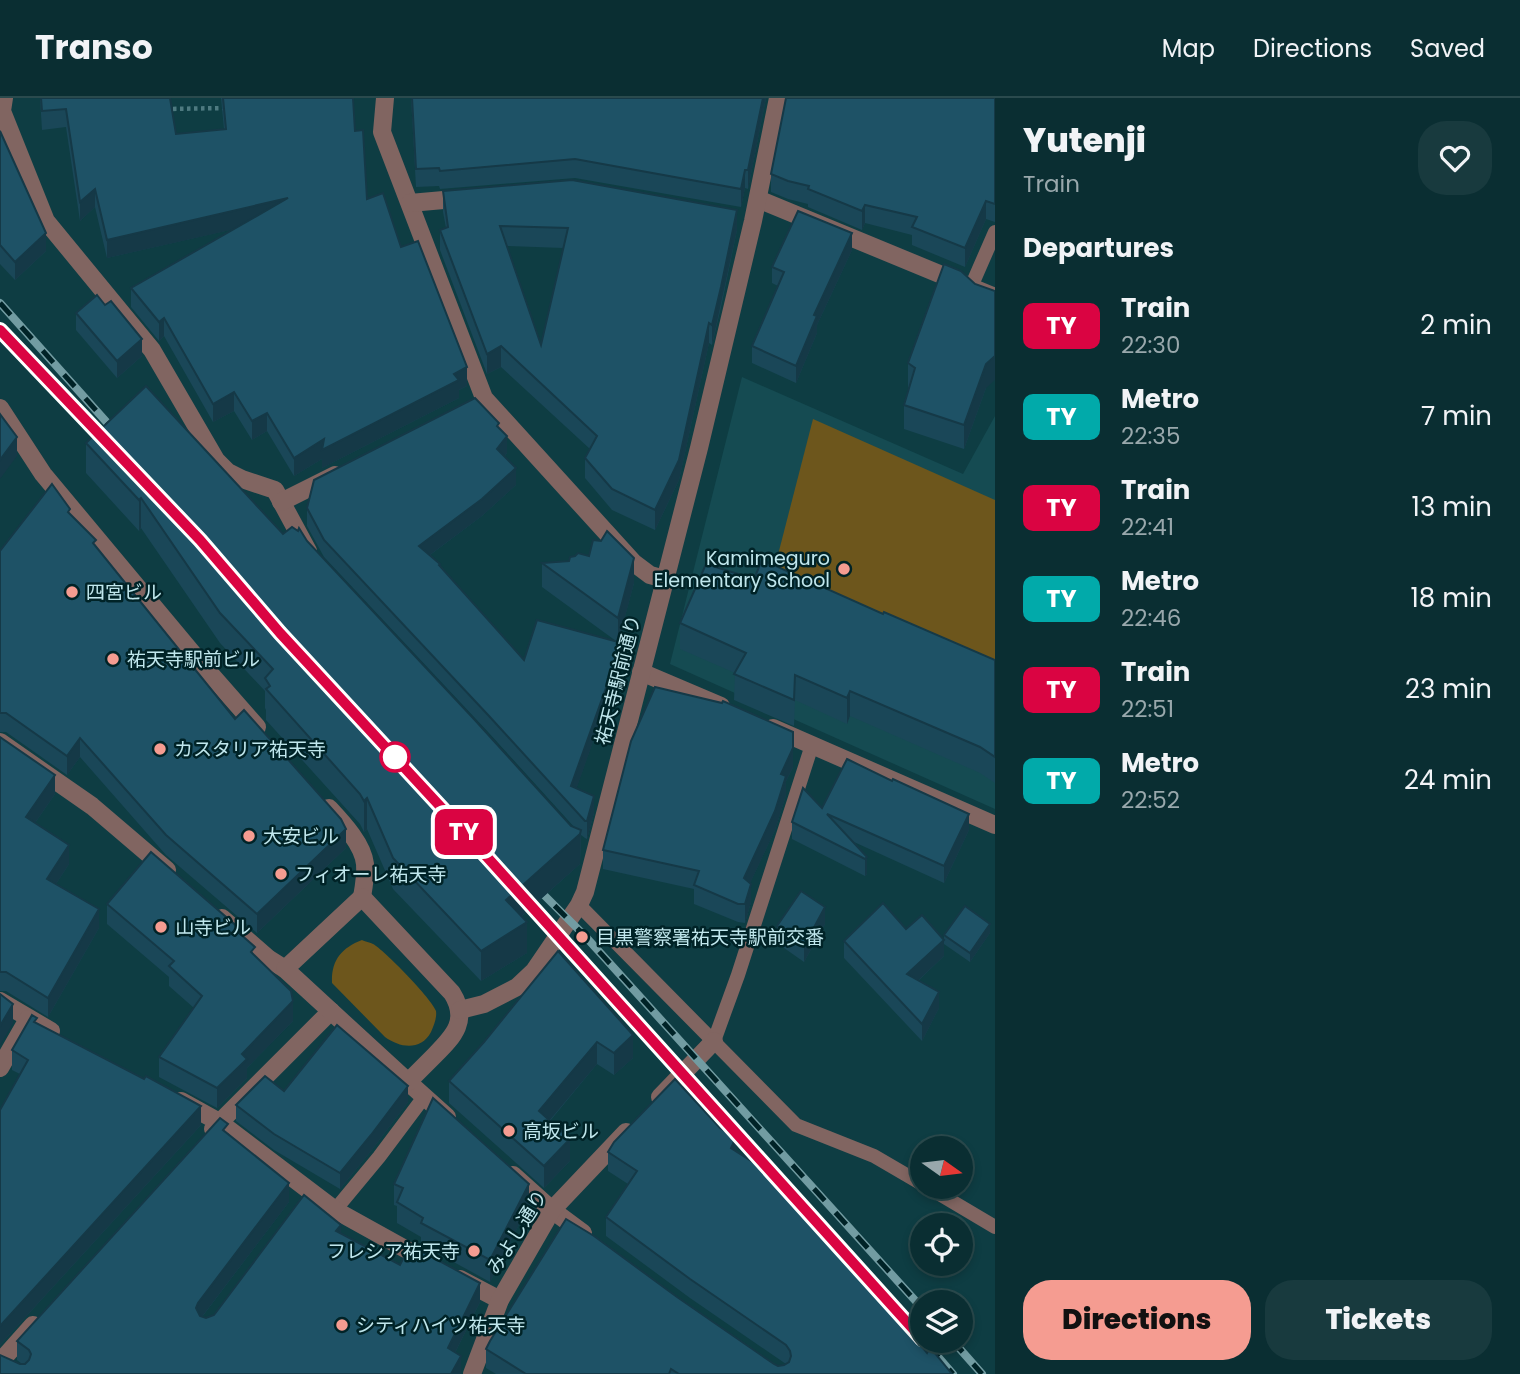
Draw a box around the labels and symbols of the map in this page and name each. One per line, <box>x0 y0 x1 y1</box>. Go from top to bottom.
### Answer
place label: Kamimeguro Elementary School <box>654 545 830 594</box>
marker: Kamimeguro Elementary School <box>836 561 852 577</box>
place label: 四宮ビル <box>86 579 162 606</box>
marker: 四宮ビル <box>64 584 80 600</box>
street label: 祐天寺駅前通り <box>589 612 647 748</box>
place label: 祐天寺駅前ビル <box>127 646 260 673</box>
marker: 祐天寺駅前ビル <box>105 651 121 667</box>
place label: カスタリア祐天寺 <box>174 736 326 763</box>
marker: カスタリア祐天寺 <box>152 741 168 757</box>
unlabelled marker <box>380 742 410 772</box>
line badge: TY <box>433 809 496 855</box>
place label: 大安ビル <box>263 823 339 850</box>
marker: 大安ビル <box>241 828 257 844</box>
place label: フィオーレ祐天寺 <box>295 861 447 888</box>
marker: フィオーレ祐天寺 <box>273 866 289 882</box>
place label: 山寺ビル <box>175 914 251 941</box>
marker: 山寺ビル <box>153 919 169 935</box>
place label: 目黒警察署祐天寺駅前交番 <box>596 924 824 951</box>
marker: 目黒警察署祐天寺駅前交番 <box>574 929 590 945</box>
place label: 高坂ビル <box>523 1118 599 1145</box>
marker: 高坂ビル <box>501 1123 517 1139</box>
north arrow <box>910 1136 973 1199</box>
street label: みよし通り <box>480 1185 554 1279</box>
place label: フレシア祐天寺 <box>327 1238 460 1265</box>
marker: フレシア祐天寺 <box>466 1243 482 1259</box>
place label: シティハイツ祐天寺 <box>356 1312 525 1339</box>
marker: シティハイツ祐天寺 <box>334 1317 350 1333</box>

